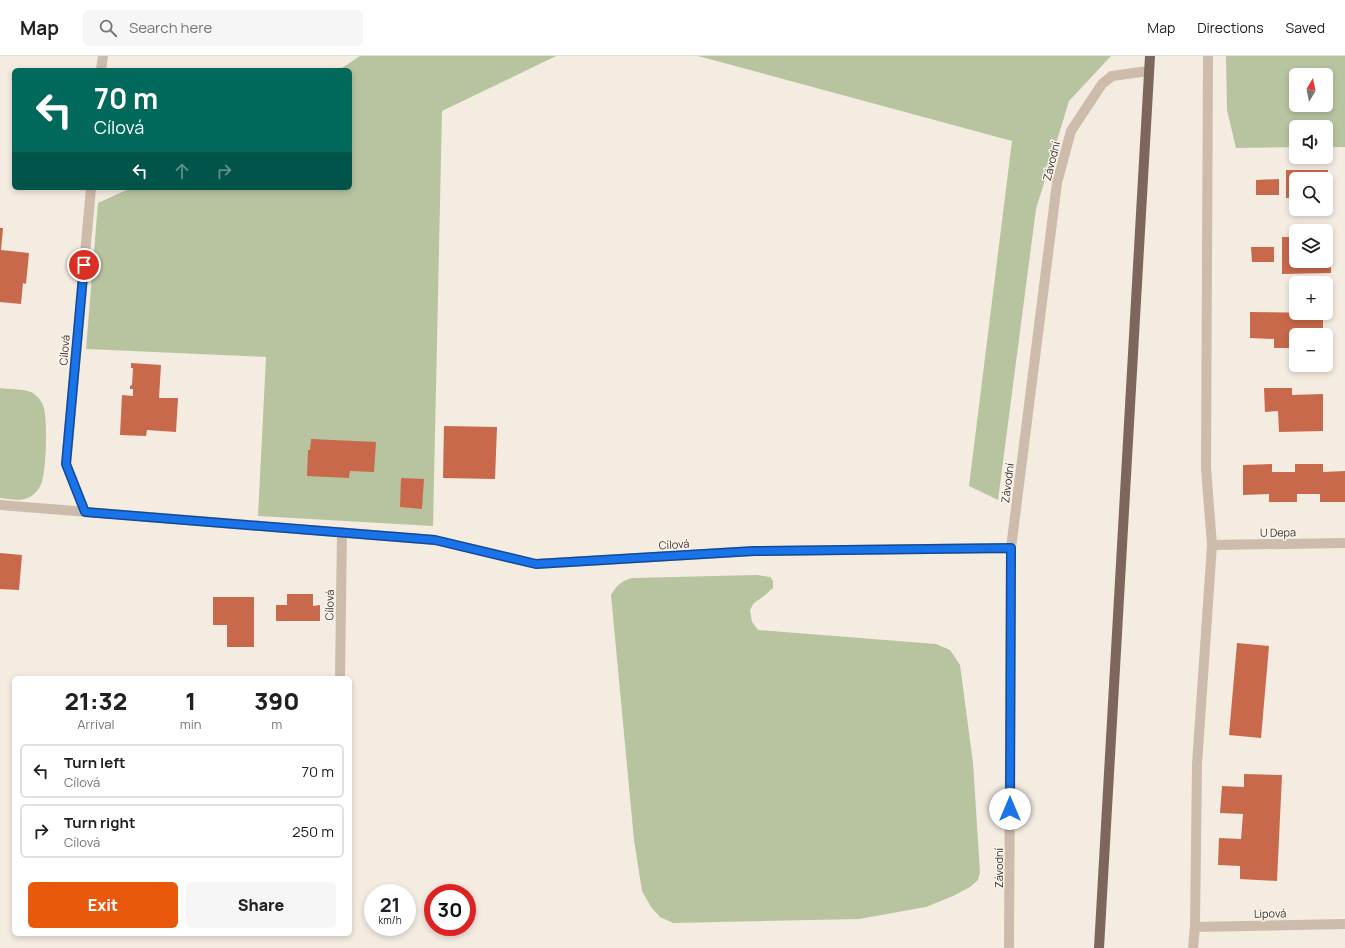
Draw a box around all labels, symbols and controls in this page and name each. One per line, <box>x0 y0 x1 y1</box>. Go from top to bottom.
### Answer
search box <box>83 10 363 46</box>
text: Map <box>20 15 59 41</box>
icon: search <box>97 17 119 39</box>
text: Search here <box>129 17 212 38</box>
text: Map <box>1147 18 1175 37</box>
text: Directions <box>1197 18 1264 37</box>
text: Saved <box>1286 18 1325 37</box>
north arrow <box>1289 68 1333 112</box>
map controls <box>1289 68 1333 372</box>
text: 70 m <box>94 79 158 117</box>
icon: left <box>28 84 80 136</box>
text: Cílová <box>94 115 144 139</box>
button: sound <box>1289 120 1333 164</box>
street label: Závodní <box>1039 139 1063 182</box>
icon: left <box>129 160 151 182</box>
icon: ahead <box>171 160 193 182</box>
icon: right <box>213 160 235 182</box>
button: search <box>1289 172 1333 216</box>
button: layers <box>1289 224 1333 268</box>
pin <box>67 248 101 282</box>
icon: arrive <box>73 254 95 276</box>
button: + <box>1289 276 1333 320</box>
button: − <box>1289 328 1333 372</box>
street label: Cílová <box>55 334 73 366</box>
street label: Závodní <box>997 462 1017 504</box>
street label: U Depa <box>1260 524 1296 540</box>
street label: Cílová <box>658 535 690 553</box>
street label: Cílová <box>321 590 337 620</box>
text: 21:32 <box>65 684 127 717</box>
text: 1 <box>185 684 196 717</box>
text: 390 <box>254 684 299 717</box>
text: Arrival <box>77 715 114 733</box>
text: min <box>180 715 202 733</box>
text: m <box>271 715 282 733</box>
text: Turn left <box>64 752 126 773</box>
icon: left <box>30 760 52 782</box>
text: 70 m <box>302 761 334 782</box>
text: Cílová <box>64 773 100 791</box>
position arrow <box>989 788 1031 830</box>
text: Turn right <box>64 812 135 833</box>
icon: right <box>30 820 52 842</box>
text: 250 m <box>292 821 334 842</box>
text: Cílová <box>64 833 100 851</box>
street label: Závodní <box>991 847 1006 888</box>
button: Exit <box>28 882 178 928</box>
button: Share <box>186 882 336 928</box>
speed limit sign: 30 <box>424 884 476 936</box>
text: 21 <box>380 891 400 918</box>
street label: Lipová <box>1254 905 1286 921</box>
text: km/h <box>378 913 402 927</box>

